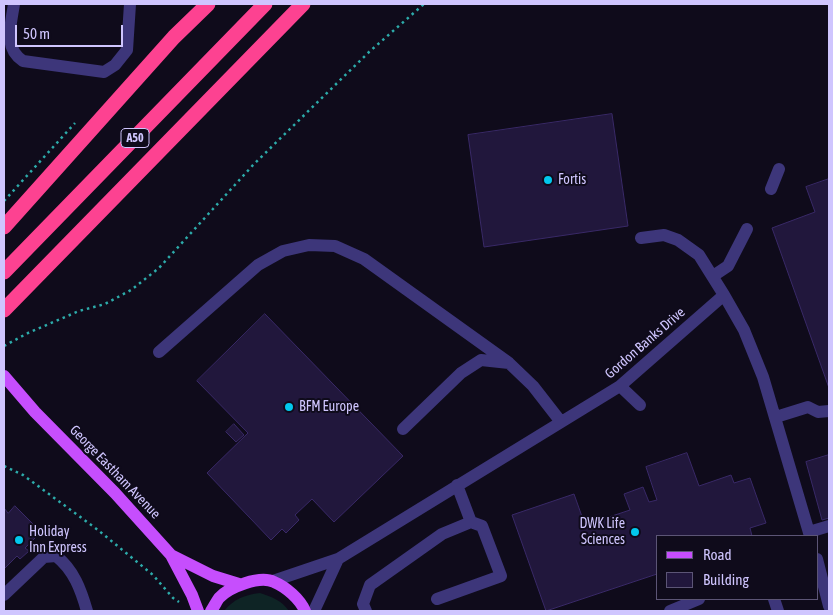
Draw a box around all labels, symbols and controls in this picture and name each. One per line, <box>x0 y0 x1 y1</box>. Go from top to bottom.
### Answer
scale bar <box>18 15 125 47</box>
text: 50 m <box>23 25 50 42</box>
road number: A50 <box>121 128 149 148</box>
place label: Fortis <box>558 172 586 188</box>
marker: Fortis <box>542 174 554 186</box>
street label: Gordon Banks Drive <box>602 304 688 382</box>
place label: BFM Europe <box>299 399 359 415</box>
marker: BFM Europe <box>283 401 295 413</box>
street label: George Eastham Avenue <box>66 422 164 522</box>
place label: DWK Life Sciences <box>580 516 625 548</box>
place label: Holiday Inn Express <box>29 524 87 556</box>
marker: DWK Life Sciences <box>629 526 641 538</box>
marker: Holiday Inn Express <box>13 534 25 546</box>
legend <box>656 535 818 600</box>
text: Road <box>703 546 732 563</box>
text: Building <box>703 571 749 588</box>

